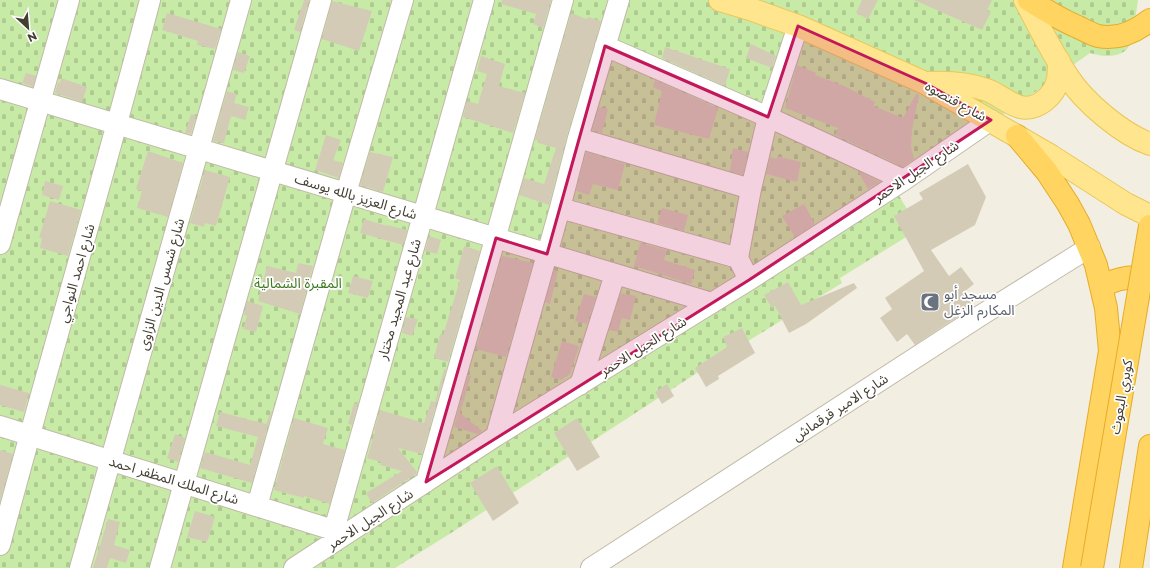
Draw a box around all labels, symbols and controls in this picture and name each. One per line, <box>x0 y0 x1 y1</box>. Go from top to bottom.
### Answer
north arrow <box>8 8 48 48</box>
text: N <box>25 29 39 45</box>
street label: شارع قنصوه <box>921 77 990 127</box>
street label: شارع الجبل الاحمر <box>869 136 963 208</box>
street label: شارع العزيز بالله يوسف <box>292 169 419 225</box>
street label: شارع شمس الدين الزاوى <box>134 216 190 353</box>
street label: شارع احمد النواجي <box>53 221 101 325</box>
street label: شارع عبد المجيد مختار <box>373 236 427 363</box>
park label: المقبرة الشمالية <box>254 274 342 292</box>
place label: مسجد أبو المكارم الزغل <box>944 285 1015 321</box>
mosque icon: مسجد أبو المكارم الزغل <box>919 291 941 313</box>
street label: شارع الجبل الاحمر <box>595 312 691 382</box>
street label: كوبري البعوث <box>1106 358 1139 436</box>
street label: شارع الامير قرقماش <box>789 369 893 446</box>
street label: شارع الملك المظفر احمد <box>106 452 241 510</box>
street label: شارع الجبل الاحمر <box>323 485 417 556</box>

